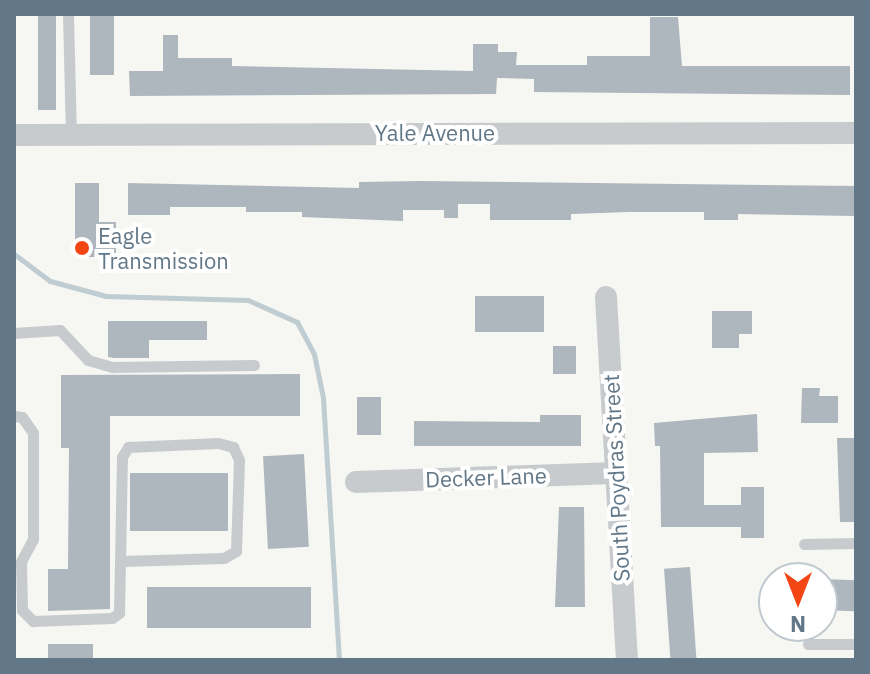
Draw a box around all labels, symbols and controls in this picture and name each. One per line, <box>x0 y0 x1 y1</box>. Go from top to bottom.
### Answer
street label: Yale Avenue <box>375 120 495 146</box>
place label: Eagle Transmission <box>98 222 229 274</box>
marker: Eagle Transmission <box>73 239 91 257</box>
street label: South Poydras Street <box>597 374 635 582</box>
street label: Decker Lane <box>425 462 547 492</box>
north arrow <box>758 562 838 642</box>
text: N <box>790 610 806 639</box>

